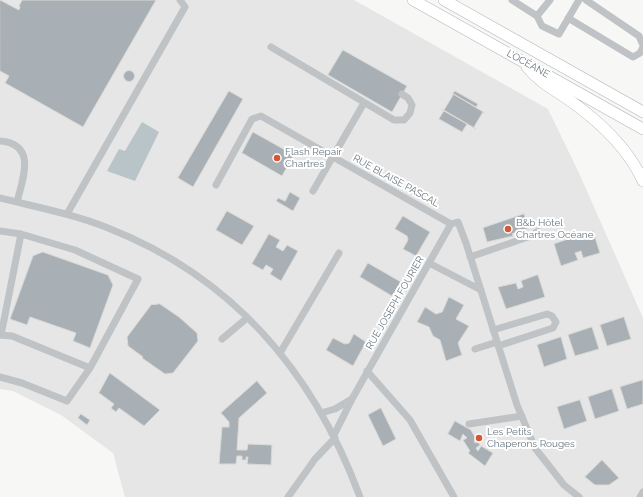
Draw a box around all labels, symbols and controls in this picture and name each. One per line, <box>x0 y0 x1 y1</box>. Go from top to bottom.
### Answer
street label: L’OCÉANE <box>504 47 552 81</box>
place label: Flash Repair Chartres <box>285 146 342 170</box>
street label: RUE BLAISE PASCAL <box>351 152 441 210</box>
marker: Flash Repair Chartres <box>272 153 282 163</box>
place label: B&b Hôtel Chartres Océane <box>516 217 594 240</box>
marker: B&b Hôtel Chartres Océane <box>503 224 513 234</box>
street label: RUE JOSEPH FOURIER <box>363 254 427 352</box>
place label: Les Petits Chaperons Rouges <box>487 426 575 450</box>
marker: Les Petits Chaperons Rouges <box>474 433 484 443</box>

